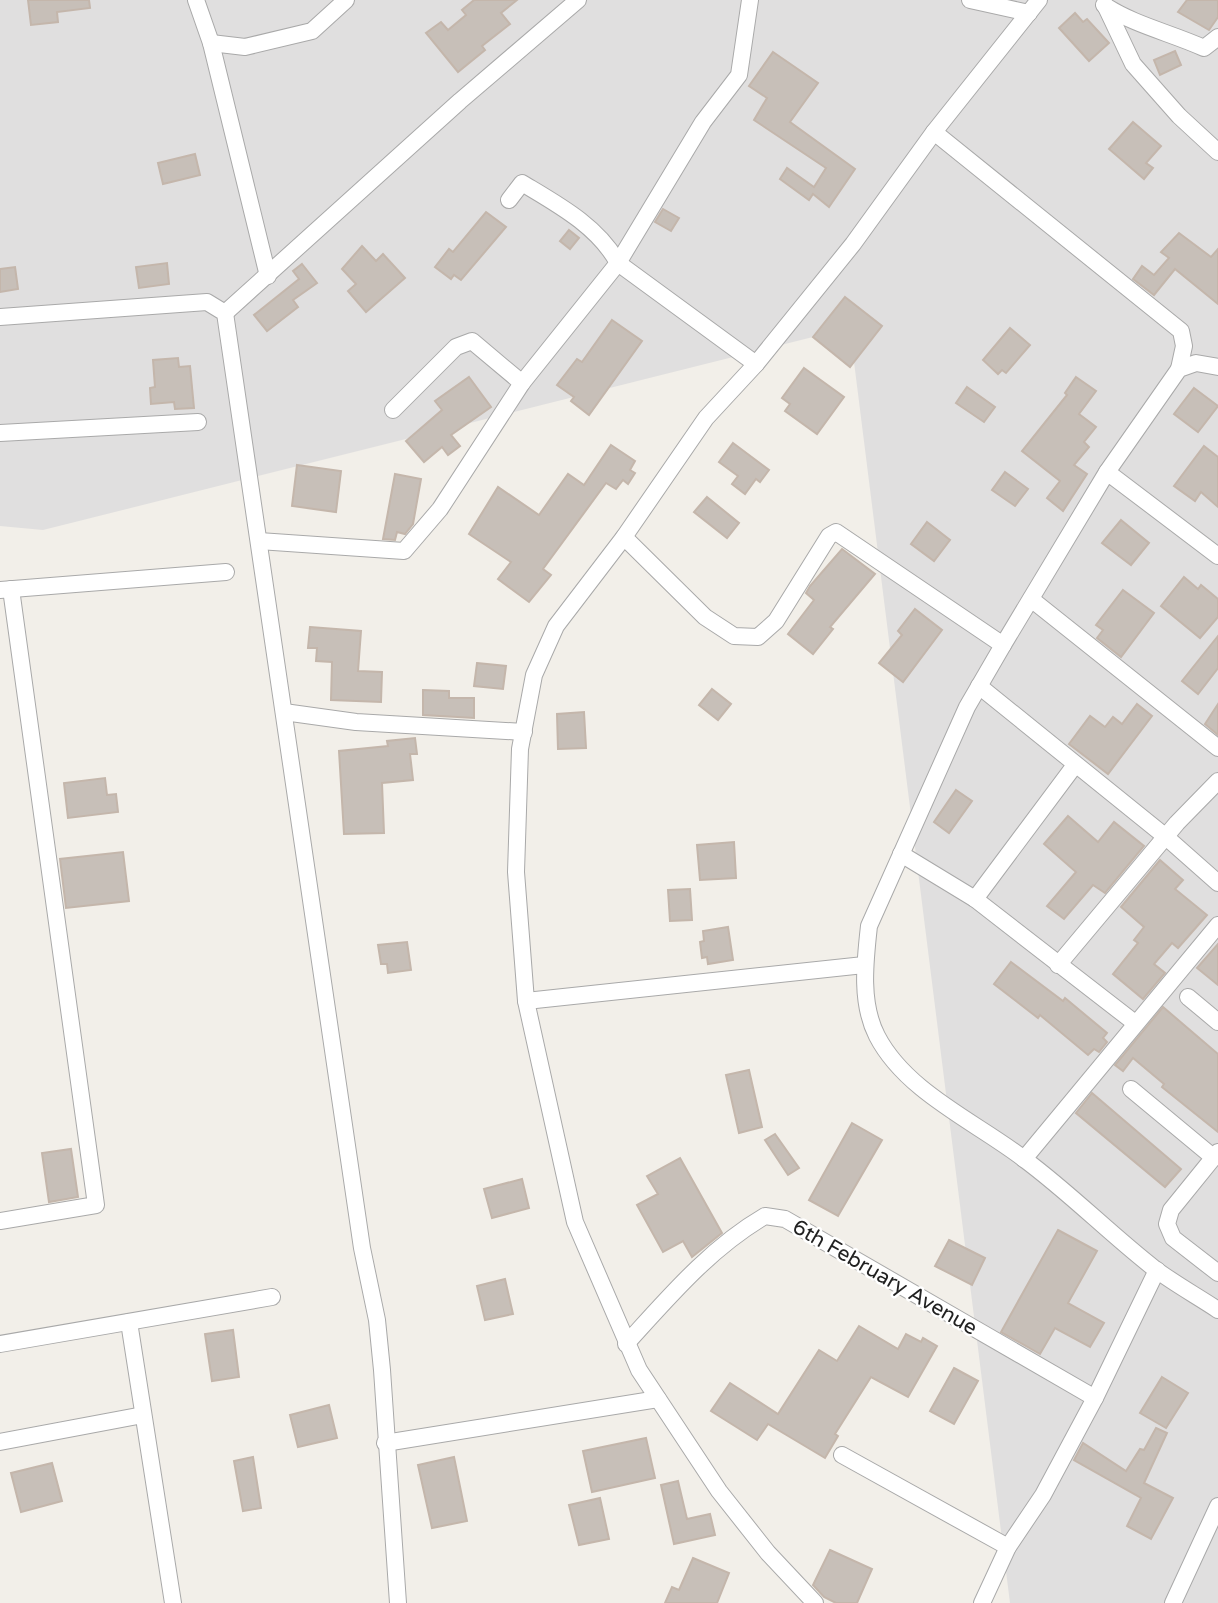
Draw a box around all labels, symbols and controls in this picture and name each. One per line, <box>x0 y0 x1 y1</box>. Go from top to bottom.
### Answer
street label: 6th February Avenue <box>788 1214 982 1341</box>

